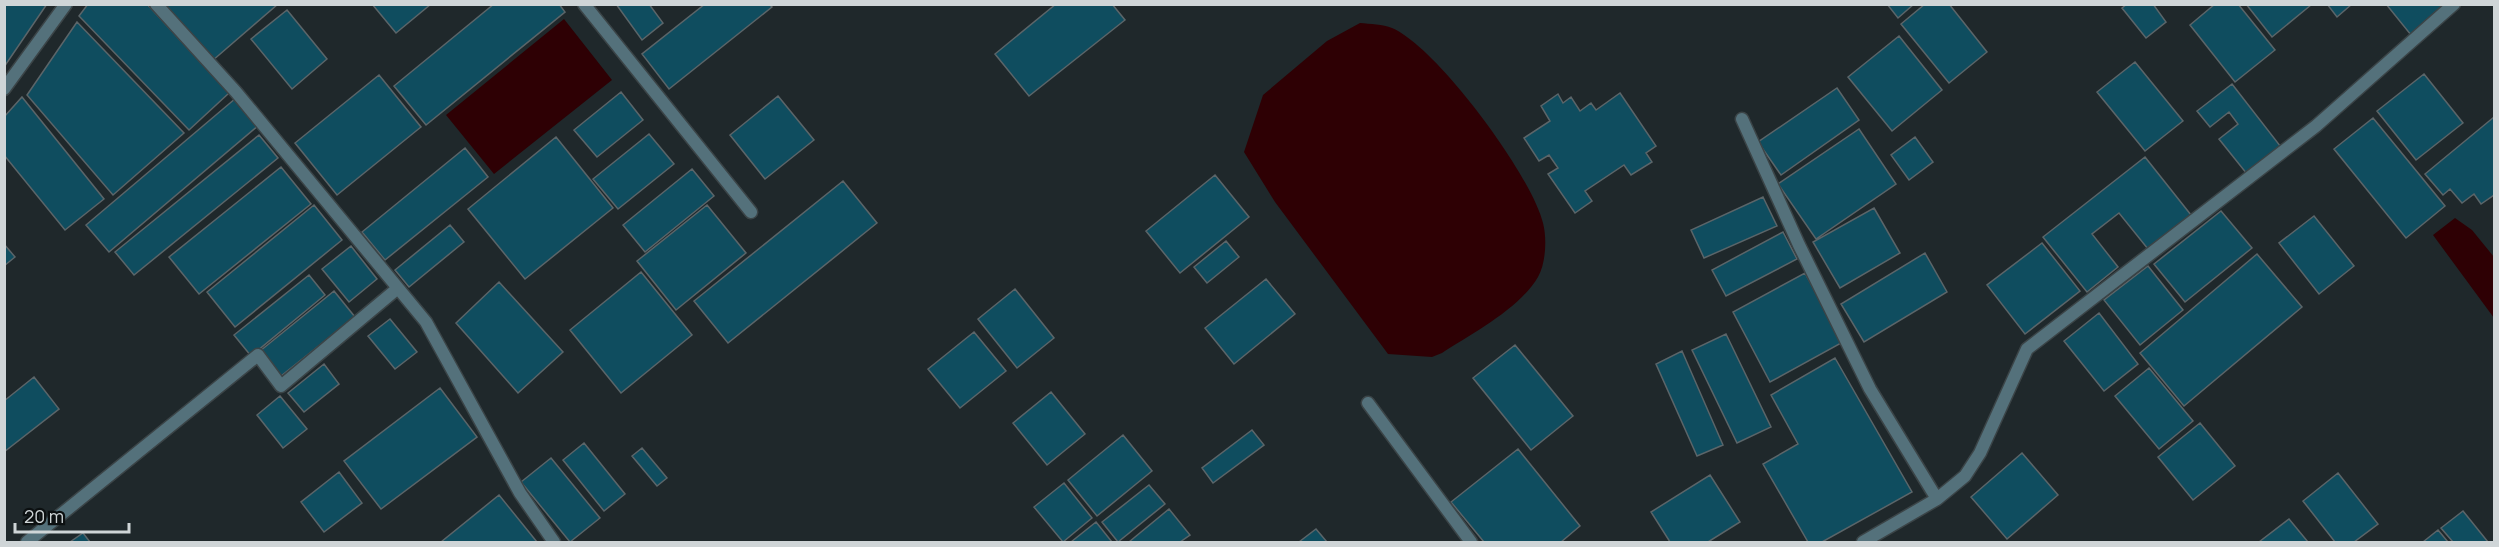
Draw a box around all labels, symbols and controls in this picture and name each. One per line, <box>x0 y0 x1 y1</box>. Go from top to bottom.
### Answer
scale bar <box>15 496 129 534</box>
text: 20 m <box>24 504 64 528</box>

